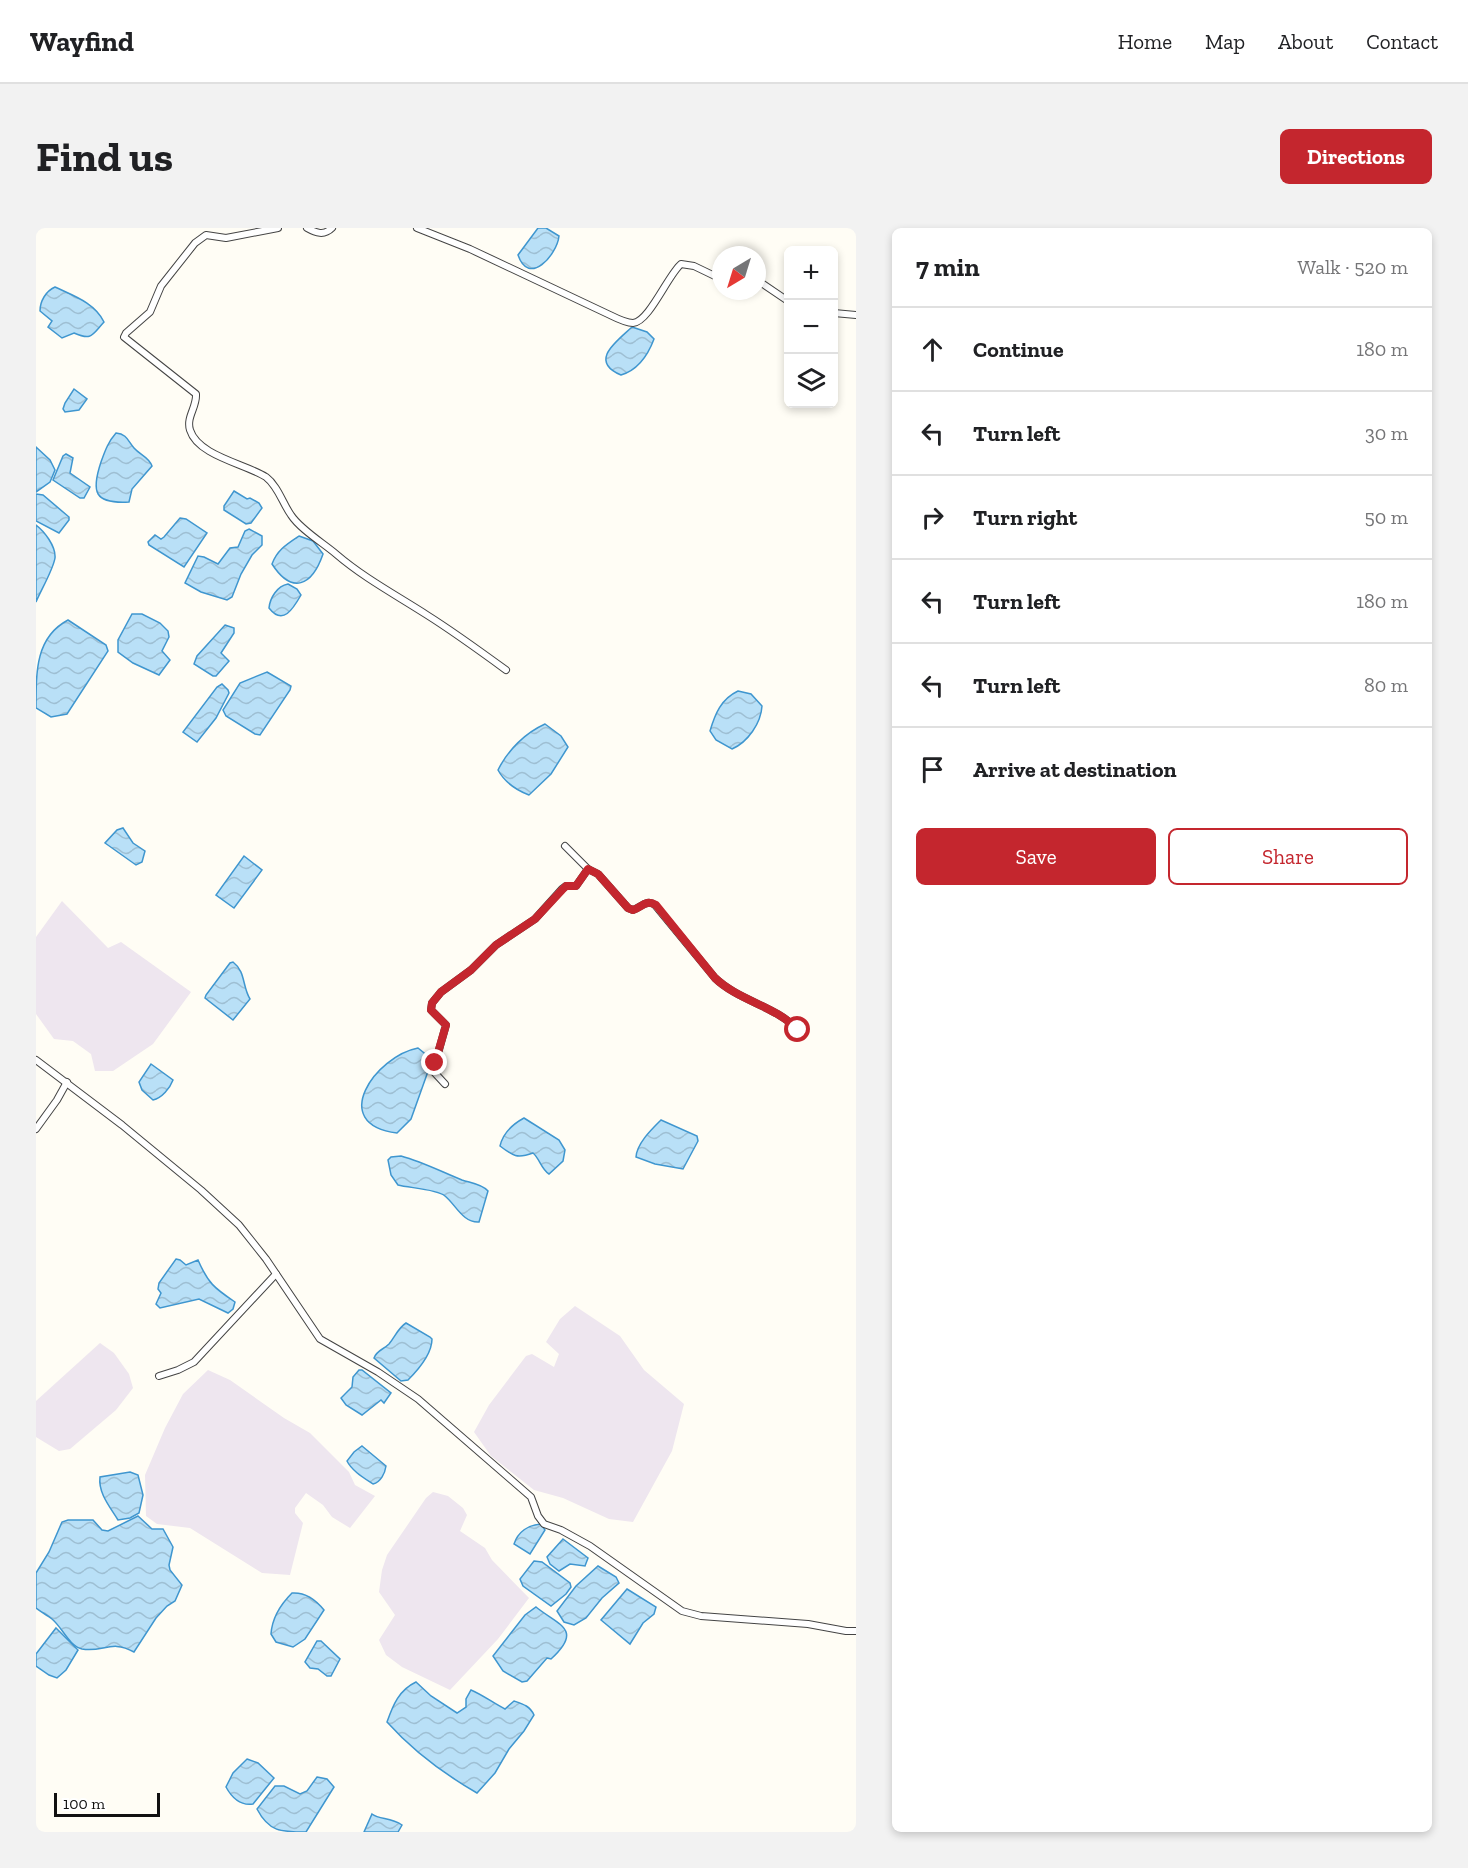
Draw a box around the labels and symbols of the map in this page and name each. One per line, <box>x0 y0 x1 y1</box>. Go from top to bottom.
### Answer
north arrow <box>712 246 766 300</box>
route start <box>784 1016 810 1042</box>
route end <box>421 1049 447 1075</box>
scale bar <box>54 1790 160 1818</box>

